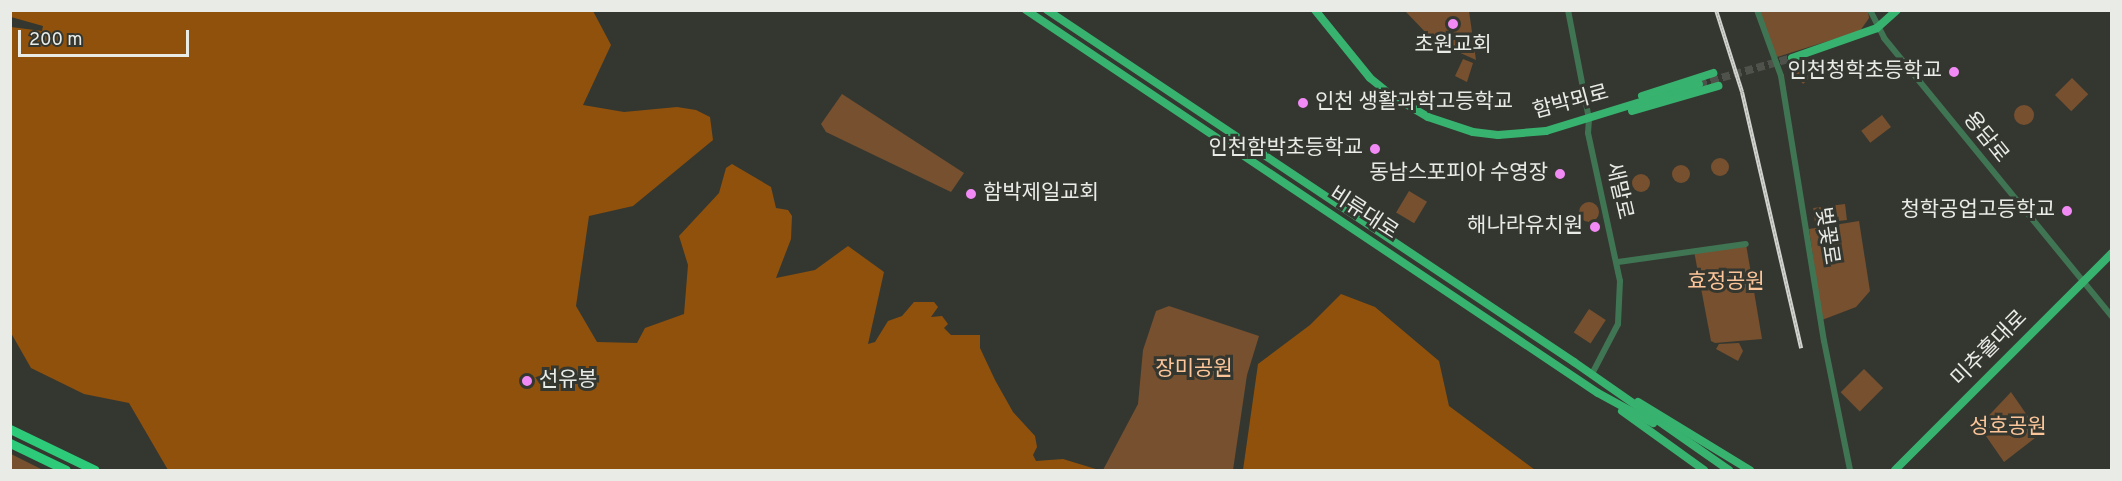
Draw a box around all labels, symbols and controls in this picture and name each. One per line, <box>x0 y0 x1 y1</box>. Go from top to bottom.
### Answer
marker: 초원교회 <box>1446 17 1460 31</box>
scale bar <box>21 18 192 56</box>
text: 200 m <box>29 29 82 52</box>
place label: 초원교회 <box>1414 33 1492 59</box>
place label: 인천청학초등학교 <box>1787 59 1942 85</box>
marker: 인천청학초등학교 <box>1947 65 1961 79</box>
street label: 함박뫼로 <box>1530 81 1612 125</box>
place label: 인천 생활과학고등학교 <box>1315 90 1513 116</box>
marker: 인천 생활과학고등학교 <box>1296 96 1310 110</box>
street label: 용담로 <box>1957 108 2013 168</box>
place label: 인천함박초등학교 <box>1208 136 1363 162</box>
marker: 인천함박초등학교 <box>1368 142 1382 156</box>
street label: 새말로 <box>1599 160 1637 222</box>
place label: 동남스포피아 수영장 <box>1369 161 1548 187</box>
marker: 동남스포피아 수영장 <box>1553 167 1567 181</box>
place label: 함박제일교회 <box>983 181 1099 207</box>
street label: 비류대로 <box>1324 182 1402 246</box>
marker: 함박제일교회 <box>964 187 978 201</box>
place label: 청학공업고등학교 <box>1900 198 2055 224</box>
marker: 청학공업고등학교 <box>2060 204 2074 218</box>
street label: 벚꽃로 <box>1809 205 1843 267</box>
place label: 해나라유치원 <box>1467 214 1583 240</box>
marker: 해나라유치원 <box>1588 220 1602 234</box>
park label: 효정공원 <box>1687 270 1765 296</box>
street label: 미추홀대로 <box>1947 306 2033 392</box>
park label: 장미공원 <box>1155 357 1233 383</box>
place label: 선유봉 <box>539 368 597 394</box>
marker: 선유봉 <box>520 374 534 388</box>
park label: 성호공원 <box>1969 415 2047 441</box>

